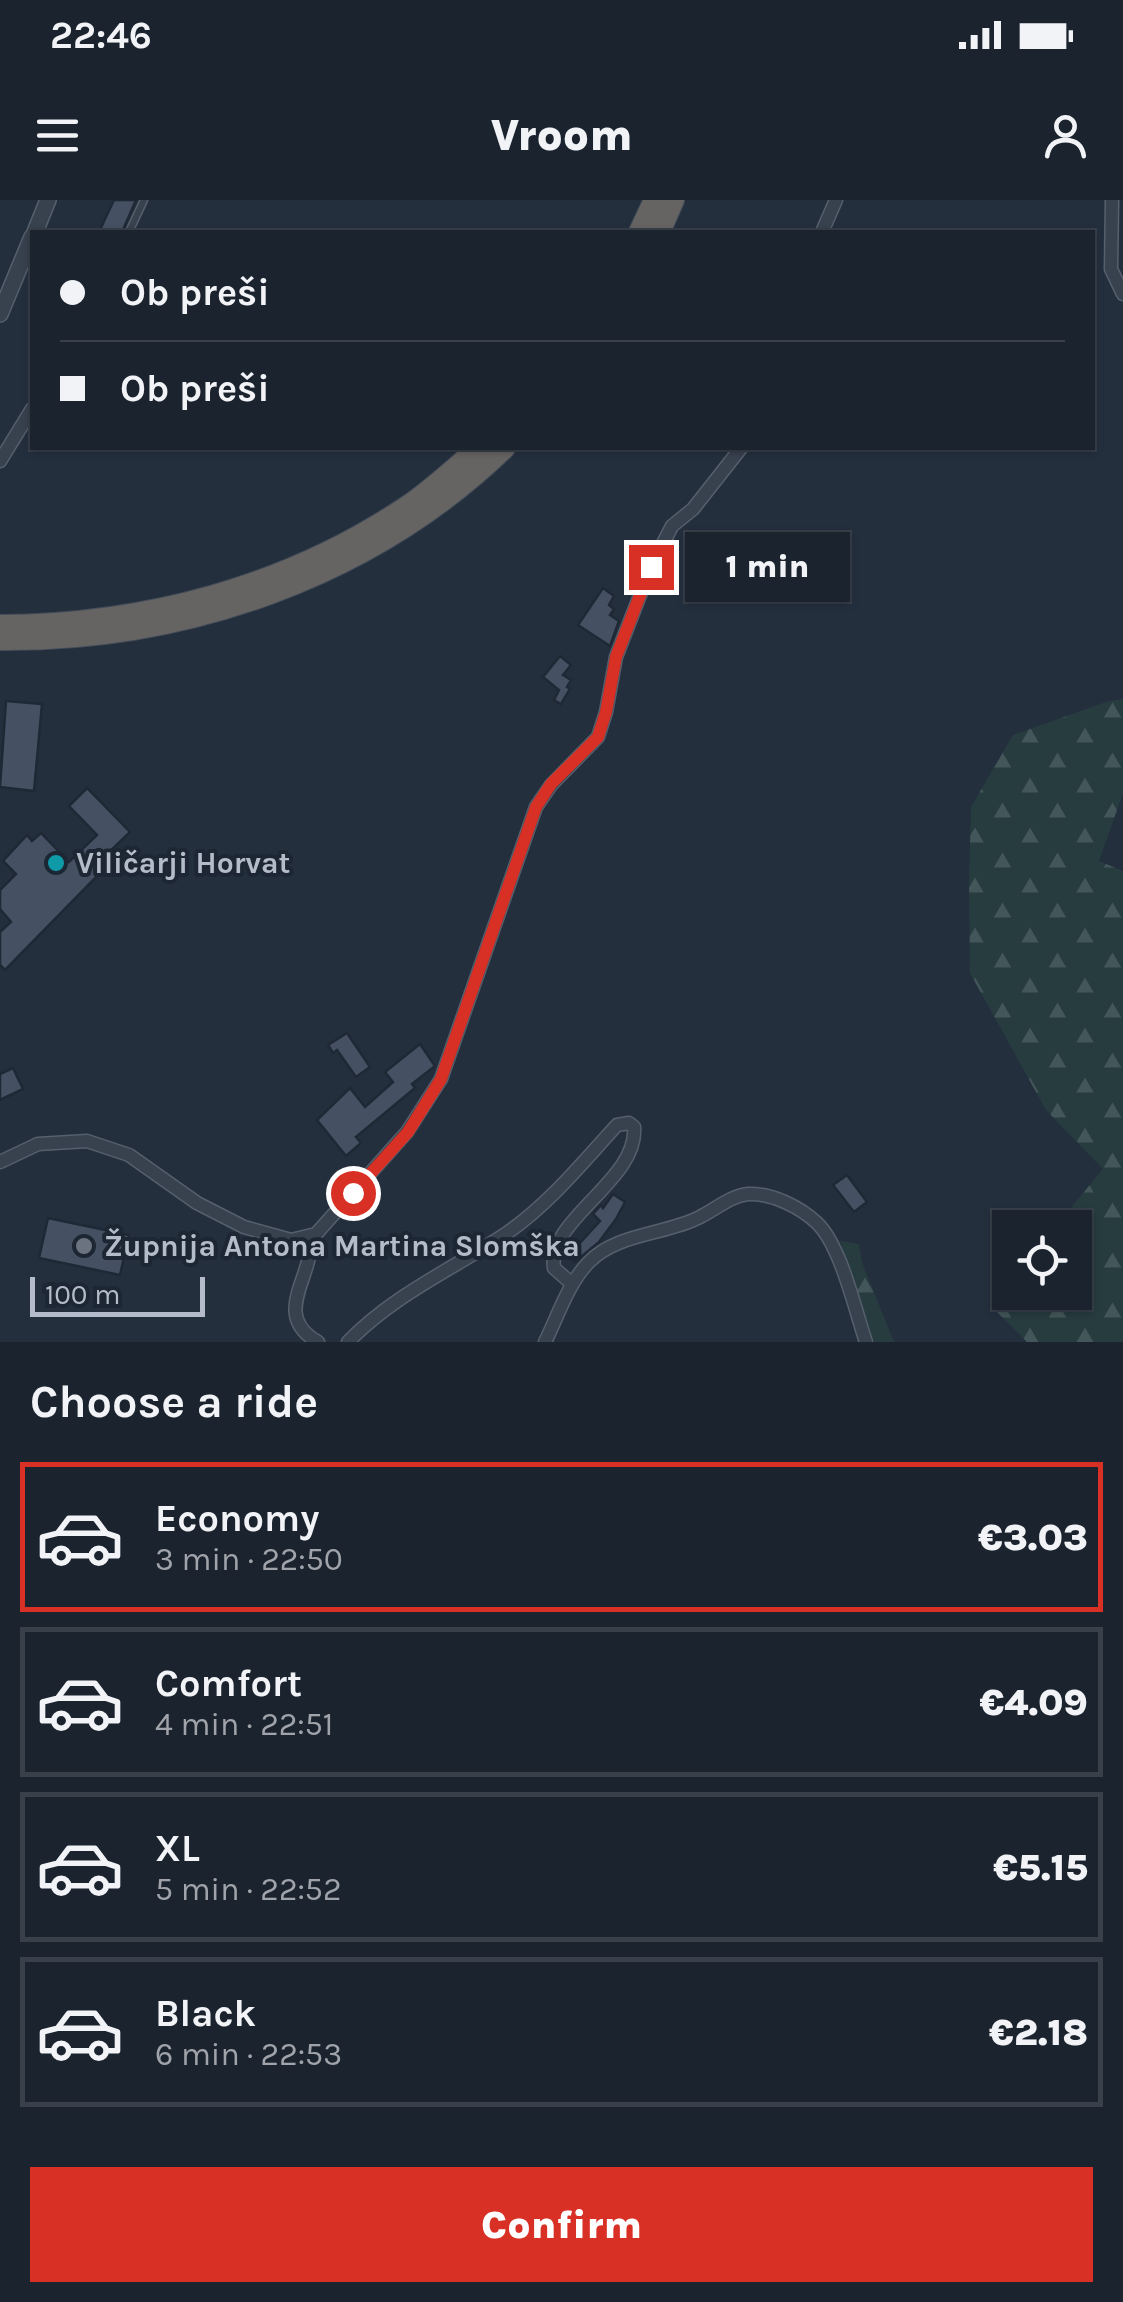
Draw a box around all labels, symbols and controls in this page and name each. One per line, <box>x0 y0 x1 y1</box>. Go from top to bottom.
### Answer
text: 22:46 <box>50 13 152 58</box>
icon: menu <box>30 108 85 163</box>
icon: person <box>1038 108 1093 163</box>
text: Vroom <box>490 109 633 161</box>
text: Ob preši <box>120 270 270 315</box>
text: Ob preši <box>120 366 270 411</box>
callout: 1 min <box>686 532 851 602</box>
route end <box>629 545 674 590</box>
text: 1 min <box>726 548 809 585</box>
place label: Viličarji Horvat <box>76 845 291 881</box>
marker: Viličarji Horvat <box>45 852 67 874</box>
route start <box>331 1171 376 1216</box>
map controls <box>992 1210 1092 1310</box>
button: locate <box>992 1210 1092 1310</box>
place label: Župnija Antona Martina Slomška <box>104 1228 580 1264</box>
marker: Župnija Antona Martina Slomška <box>73 1235 95 1257</box>
scale bar <box>30 1272 205 1316</box>
text: 100 m <box>45 1278 120 1311</box>
text: Choose a ride <box>30 1376 318 1428</box>
icon: car <box>35 1492 125 1582</box>
text: Economy <box>155 1496 319 1541</box>
text: €3.03 <box>978 1515 1088 1560</box>
text: 3 min · 22:50 <box>155 1541 343 1578</box>
icon: car <box>35 1657 125 1747</box>
text: Comfort <box>155 1661 302 1706</box>
text: €4.09 <box>979 1680 1088 1725</box>
text: 4 min · 22:51 <box>155 1706 333 1743</box>
icon: car <box>35 1822 125 1912</box>
text: XL <box>155 1826 200 1871</box>
text: €5.15 <box>993 1845 1088 1890</box>
text: 5 min · 22:52 <box>155 1871 341 1908</box>
icon: car <box>35 1987 125 2077</box>
text: Black <box>155 1991 256 2036</box>
text: €2.18 <box>989 2010 1088 2055</box>
text: 6 min · 22:53 <box>155 2036 342 2073</box>
button: Confirm <box>30 2167 1093 2282</box>

